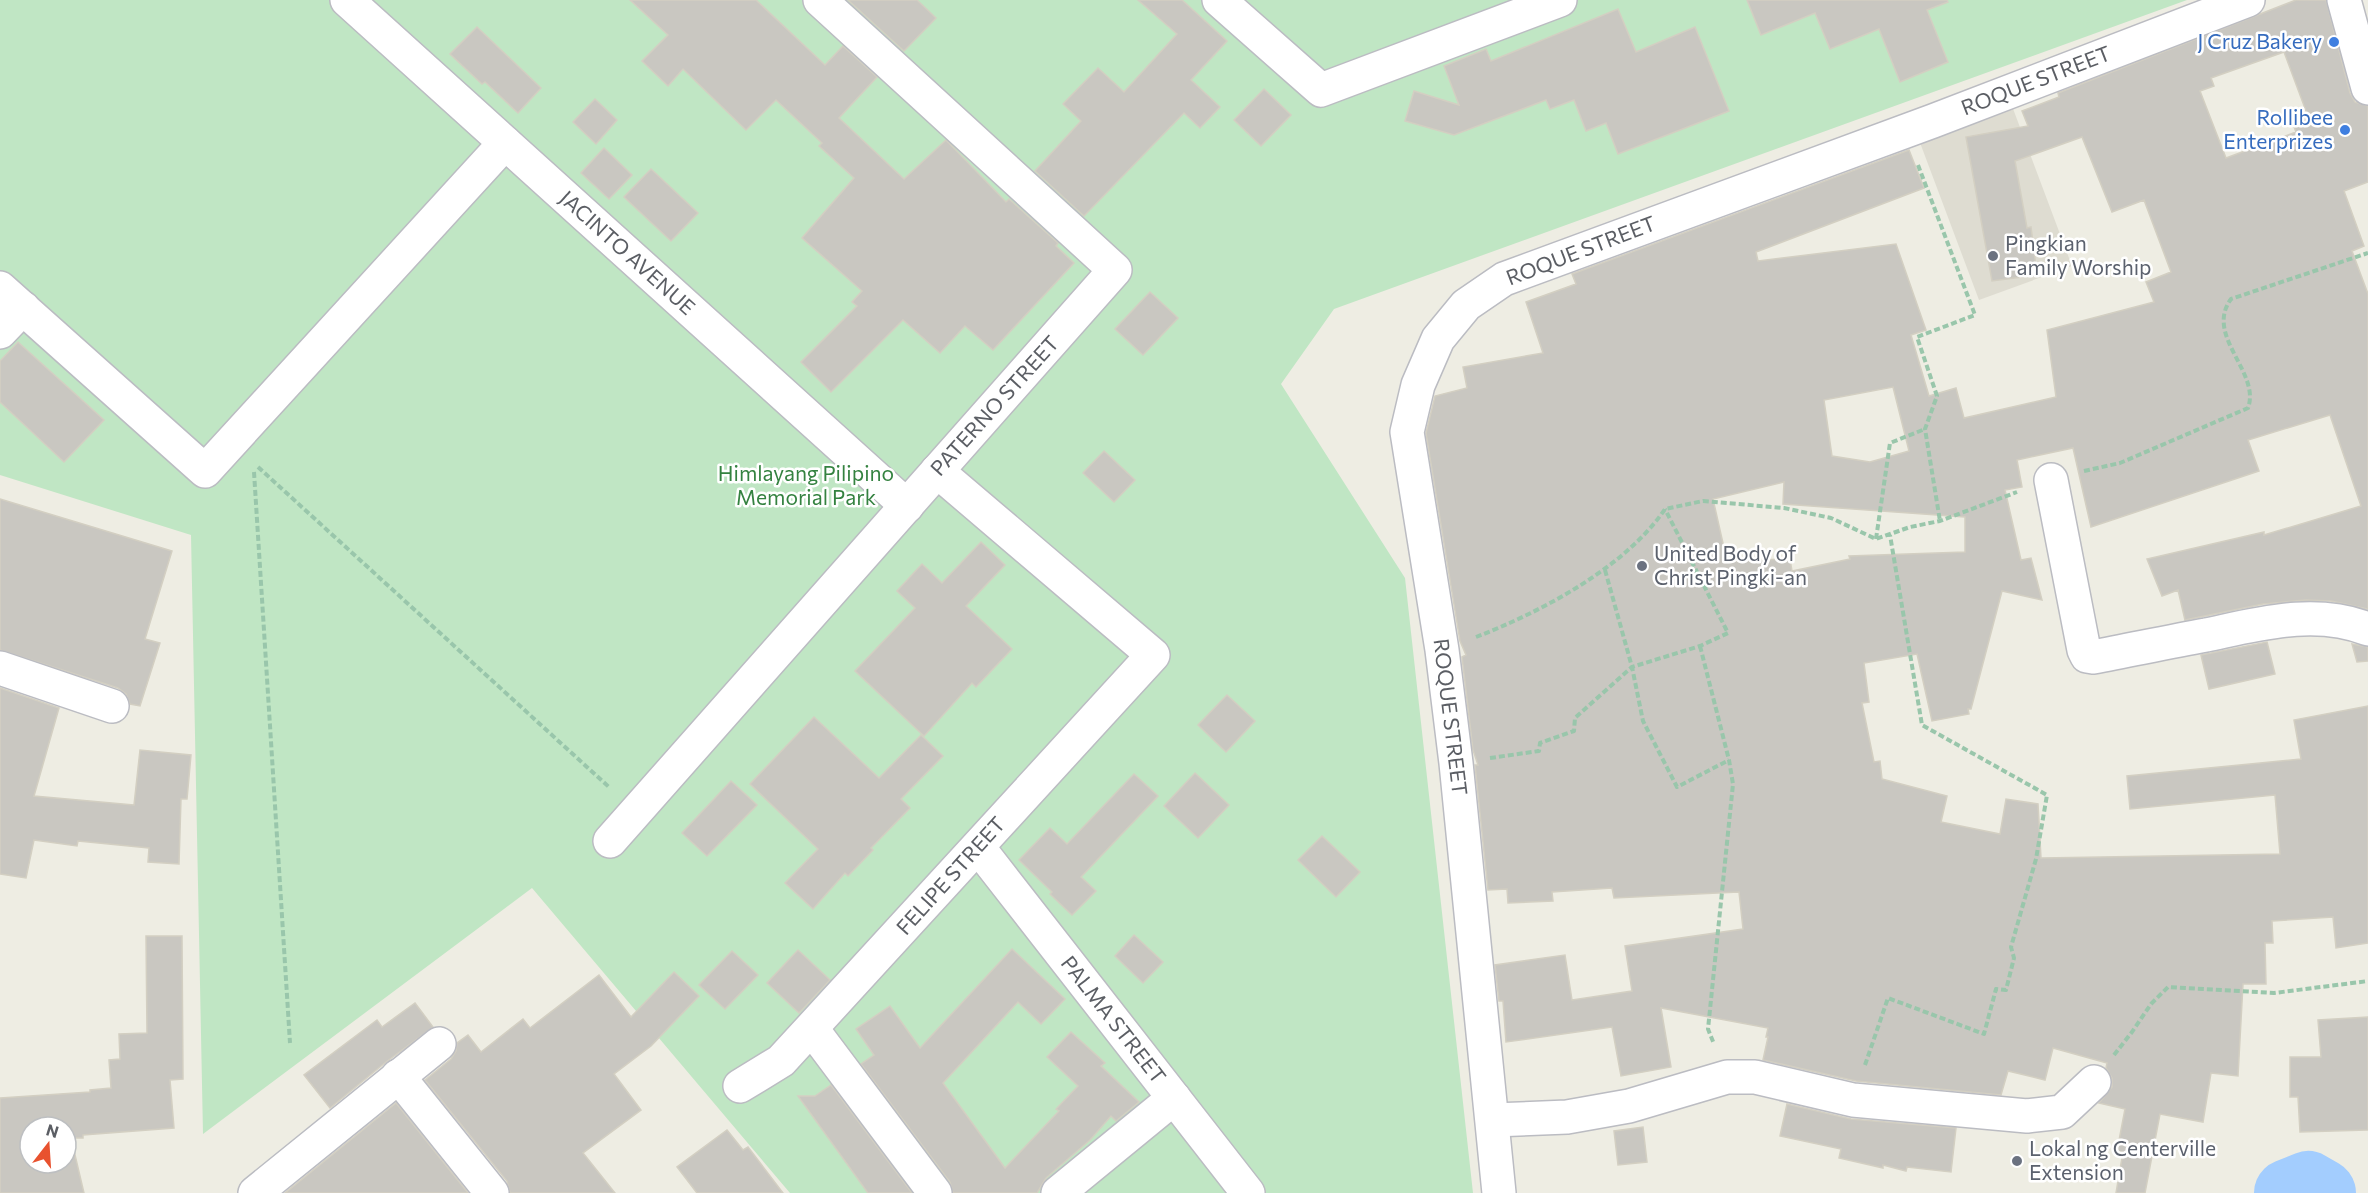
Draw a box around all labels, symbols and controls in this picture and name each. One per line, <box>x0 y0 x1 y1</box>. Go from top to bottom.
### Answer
place label: J Cruz Bakery <box>2197 28 2322 53</box>
marker: J Cruz Bakery <box>2327 35 2341 49</box>
street label: ROQUE STREET <box>1957 40 2114 120</box>
place label: Rollibee Enterprizes <box>2223 104 2333 153</box>
marker: Rollibee Enterprizes <box>2338 123 2352 137</box>
street label: JACINTO AVENUE <box>555 185 701 319</box>
street label: ROQUE STREET <box>1502 210 1659 290</box>
place label: Pingkian Family Worship <box>2005 230 2151 279</box>
marker: Pingkian Family Worship <box>1986 249 2000 263</box>
street label: PATERNO STREET <box>924 330 1063 480</box>
park label: Himlayang Pilipino Memorial Park <box>718 460 894 509</box>
place label: United Body of Christ Pingki-an <box>1654 540 1807 589</box>
marker: United Body of Christ Pingki-an <box>1635 559 1649 573</box>
street label: ROQUE STREET <box>1429 637 1474 797</box>
street label: FELIPE STREET <box>890 811 1009 939</box>
street label: PALMA STREET <box>1057 950 1172 1088</box>
north arrow <box>18 1115 78 1175</box>
text: N <box>44 1119 61 1141</box>
place label: Lokal ng Centerville Extension <box>2029 1135 2216 1184</box>
marker: Lokal ng Centerville Extension <box>2010 1154 2024 1168</box>

